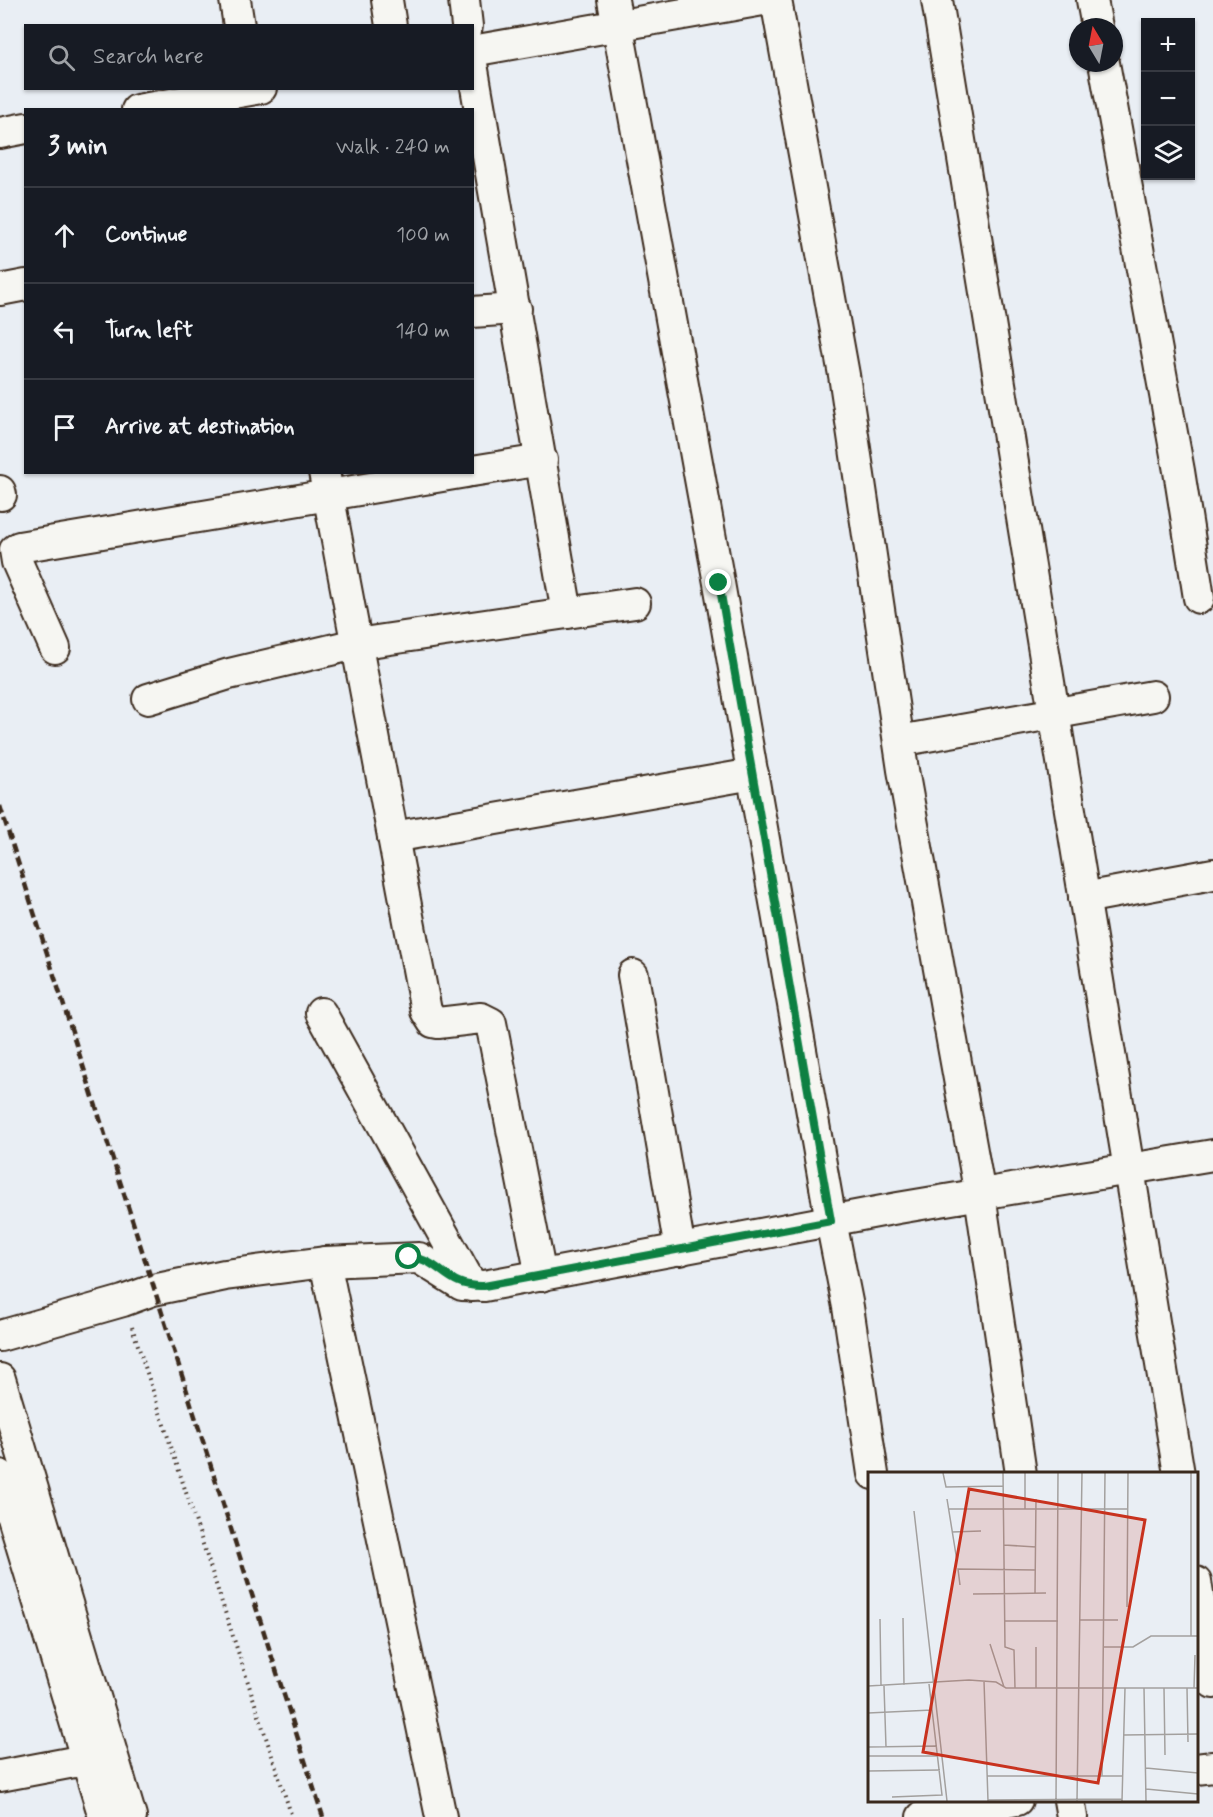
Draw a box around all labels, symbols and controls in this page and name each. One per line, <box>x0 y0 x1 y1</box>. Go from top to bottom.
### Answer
north arrow <box>1069 18 1123 72</box>
map controls <box>1141 18 1195 180</box>
button: + <box>1141 18 1195 72</box>
search box <box>24 24 474 90</box>
icon: search <box>45 41 78 74</box>
text: Search here <box>93 43 204 71</box>
button: − <box>1141 72 1195 126</box>
button: layers <box>1141 126 1195 180</box>
text: 3 min <box>48 130 108 164</box>
text: Walk · 240 m <box>336 134 450 161</box>
icon: ahead <box>48 219 81 252</box>
text: Continue <box>105 221 187 249</box>
text: 100 m <box>396 222 450 249</box>
icon: left <box>48 315 81 348</box>
text: Turn left <box>105 317 193 345</box>
text: 140 m <box>396 318 450 345</box>
icon: arrive <box>48 411 81 444</box>
text: Arrive at destination <box>105 413 295 441</box>
route end <box>705 569 731 595</box>
route start <box>395 1243 421 1269</box>
inset map <box>868 1472 1198 1802</box>

